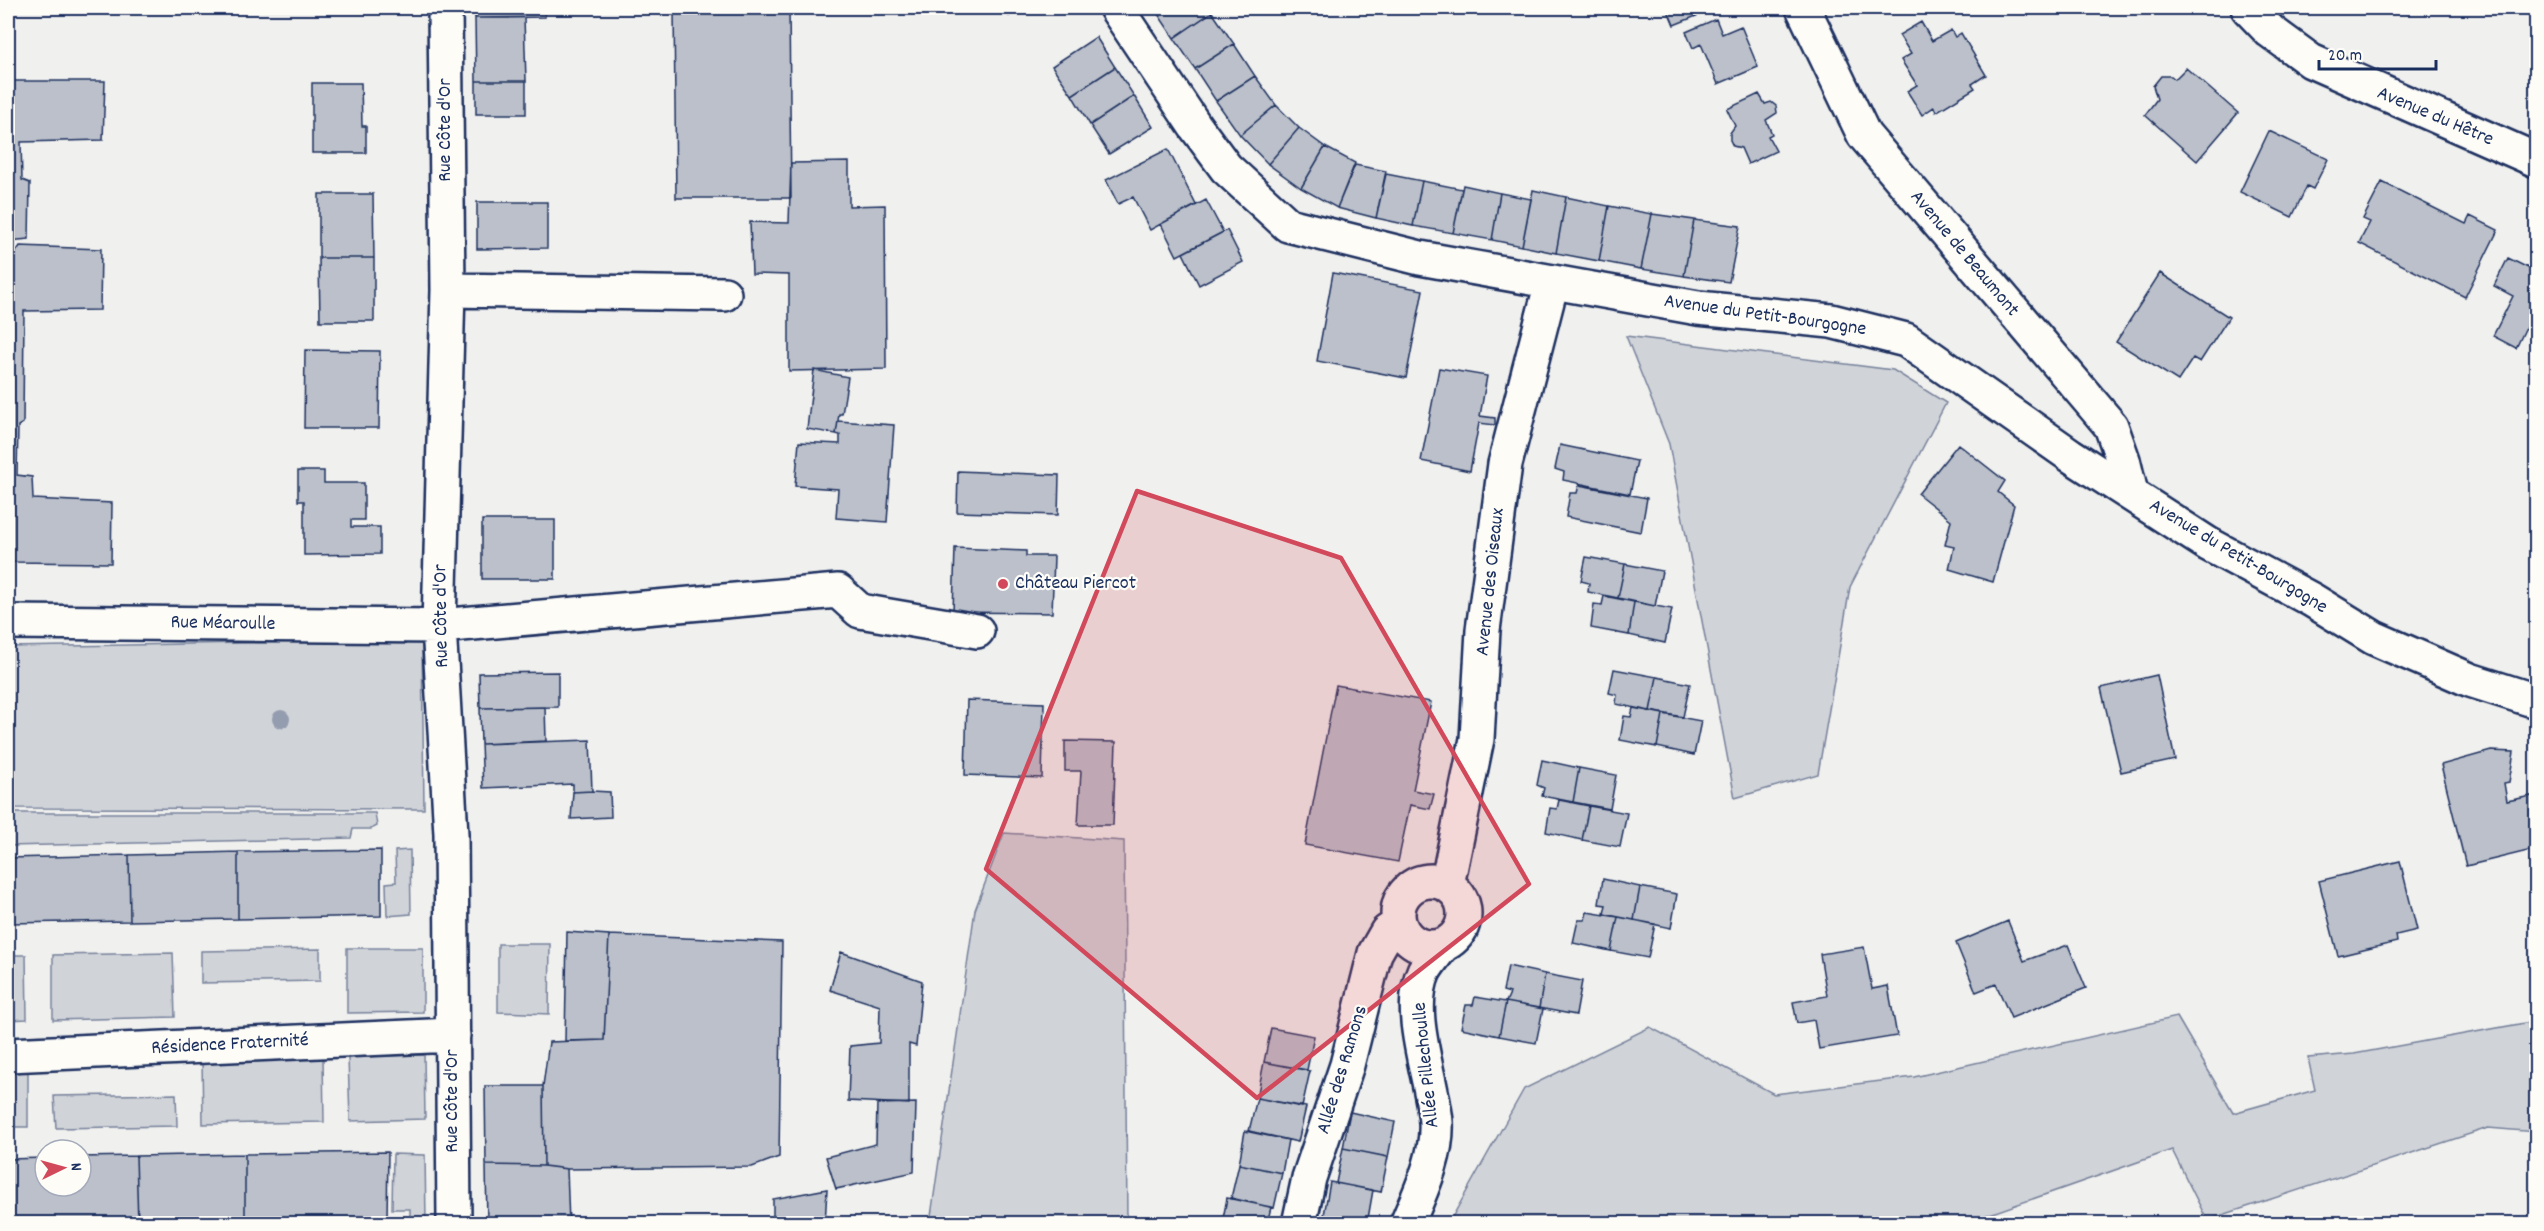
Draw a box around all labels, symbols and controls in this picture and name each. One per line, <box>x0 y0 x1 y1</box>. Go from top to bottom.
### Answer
scale bar <box>2319 33 2436 71</box>
text: 20 m <box>2328 44 2362 69</box>
street label: Rue Côte d'Or <box>432 78 460 182</box>
street label: Avenue du Hêtre <box>2372 80 2498 154</box>
street label: Avenue de Beaumont <box>1903 185 2025 323</box>
street label: Avenue du Petit-Bourgogne <box>1662 288 1868 344</box>
street label: Avenue du Petit-Bourgogne <box>2143 492 2333 622</box>
street label: Avenue des Oiseaux <box>1469 506 1513 657</box>
street label: Rue Côte d'Or <box>427 563 457 668</box>
place label: Château Piercot <box>1015 570 1136 598</box>
marker: Château Piercot <box>996 577 1010 591</box>
street label: Rue Méaroulle <box>170 609 276 639</box>
street label: Allée Pillechoulle <box>1406 1000 1448 1129</box>
street label: Allée des Ramons <box>1310 1002 1376 1138</box>
street label: Résidence Fraternité <box>151 1027 309 1063</box>
street label: Rue Côte d'Or <box>439 1049 467 1153</box>
north arrow <box>33 1138 93 1198</box>
text: N <box>64 1162 87 1172</box>

